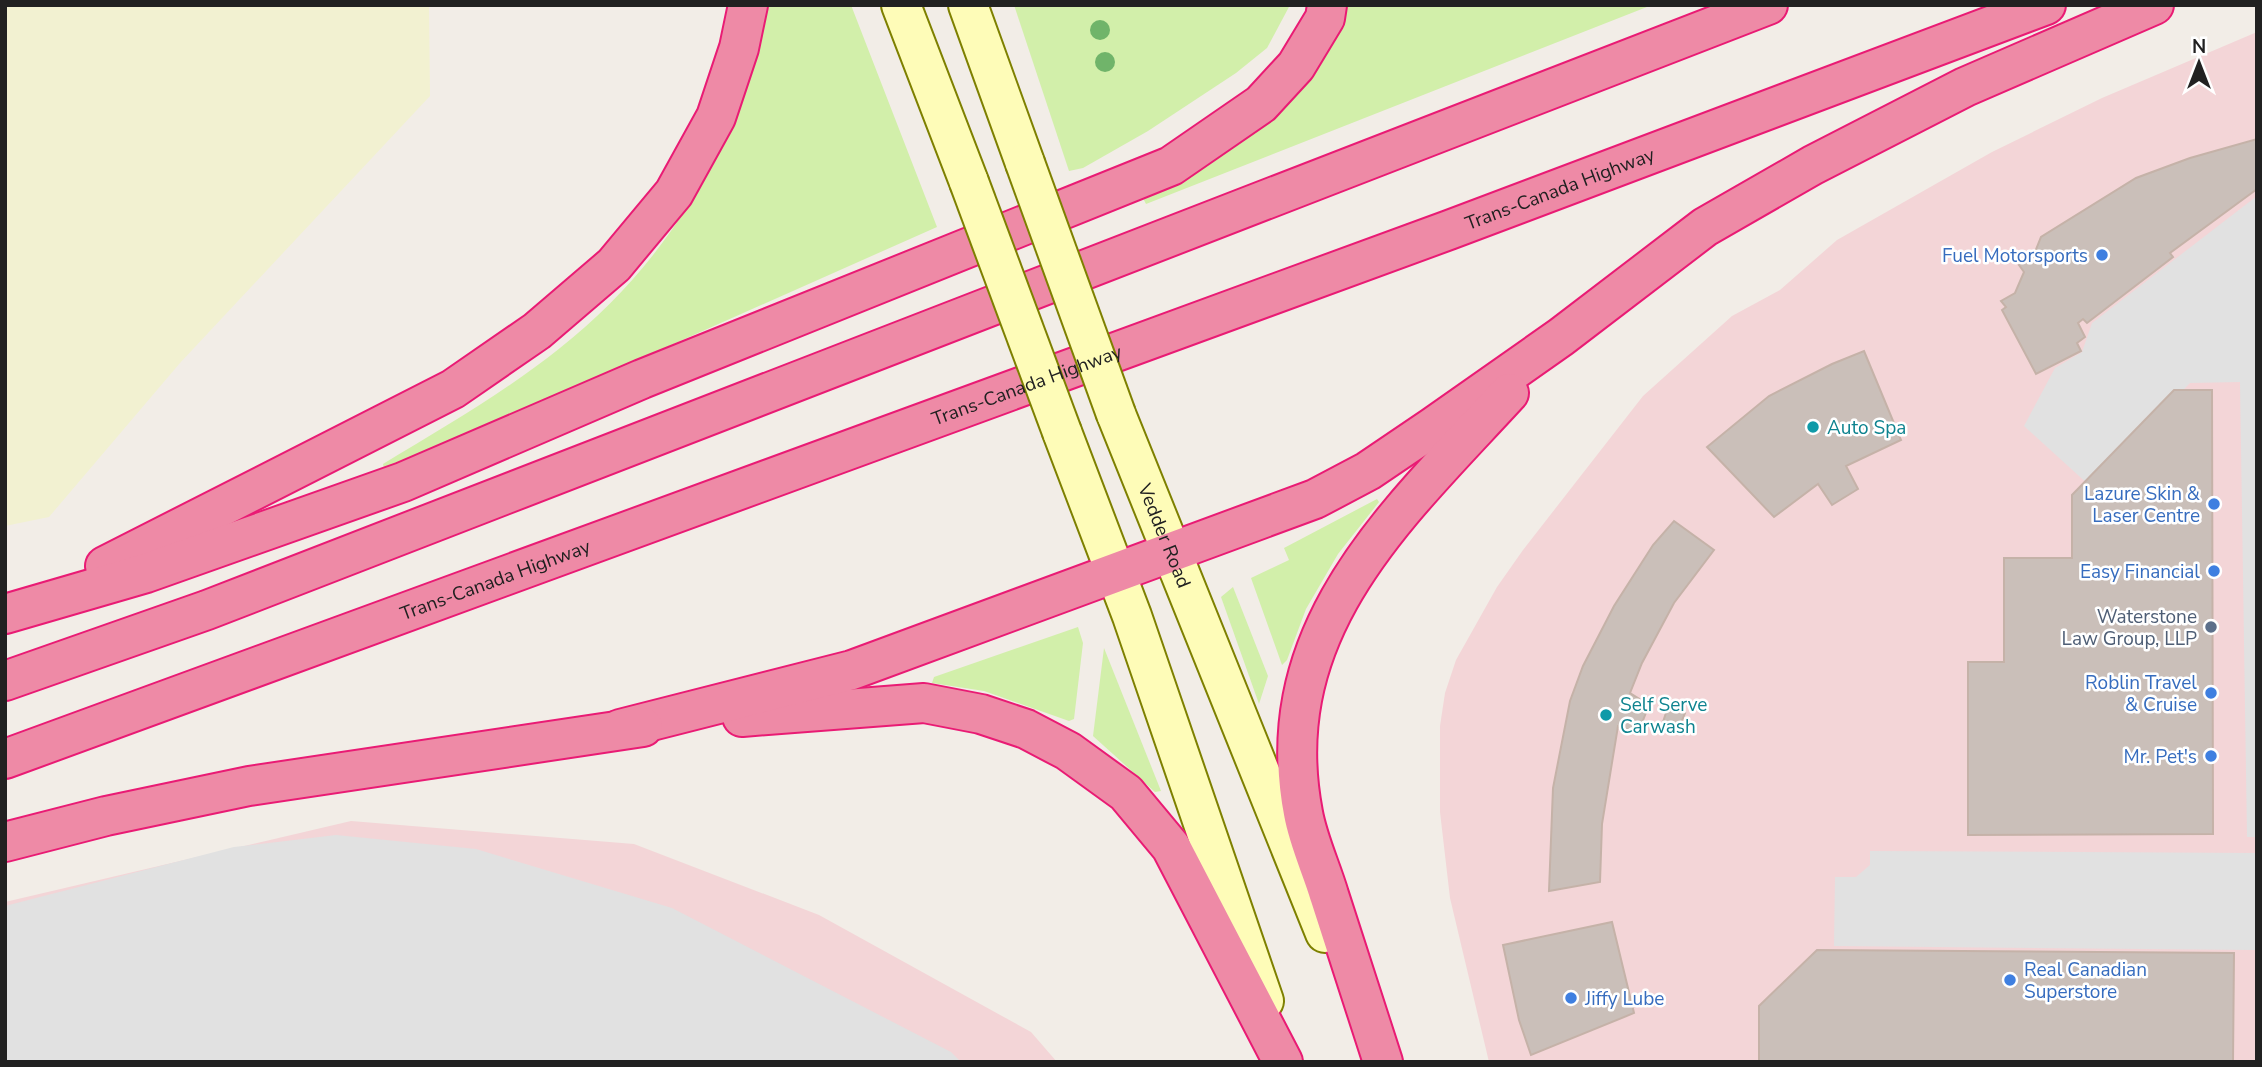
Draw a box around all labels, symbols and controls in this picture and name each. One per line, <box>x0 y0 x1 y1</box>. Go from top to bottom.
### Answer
north arrow <box>2164 28 2234 98</box>
text: N <box>2192 34 2206 60</box>
street label: Trans-Canada Highway <box>1461 142 1659 237</box>
place label: Fuel Motorsports <box>1942 243 2088 269</box>
marker: Fuel Motorsports <box>2094 247 2110 263</box>
street label: Trans-Canada Highway <box>928 339 1126 432</box>
place label: Auto Spa <box>1827 415 1906 441</box>
marker: Auto Spa <box>1805 419 1821 435</box>
street label: Vedder Road <box>1131 479 1197 592</box>
place label: Lazure Skin & Laser Centre <box>2084 481 2200 529</box>
marker: Lazure Skin & Laser Centre <box>2206 496 2222 512</box>
street label: Trans-Canada Highway <box>397 534 594 627</box>
place label: Easy Financial <box>2080 559 2200 585</box>
marker: Easy Financial <box>2206 563 2222 579</box>
place label: Waterstone Law Group, LLP <box>2062 604 2197 652</box>
marker: Waterstone Law Group, LLP <box>2203 619 2219 635</box>
place label: Roblin Travel & Cruise <box>2085 670 2197 718</box>
marker: Roblin Travel & Cruise <box>2203 685 2219 701</box>
place label: Self Serve Carwash <box>1620 692 1707 740</box>
marker: Self Serve Carwash <box>1598 707 1614 723</box>
place label: Mr. Pet's <box>2123 744 2197 770</box>
marker: Mr. Pet's <box>2203 748 2219 764</box>
place label: Real Canadian Superstore <box>2024 957 2147 1005</box>
marker: Real Canadian Superstore <box>2002 972 2018 988</box>
place label: Jiffy Lube <box>1584 986 1664 1012</box>
marker: Jiffy Lube <box>1563 990 1579 1006</box>

